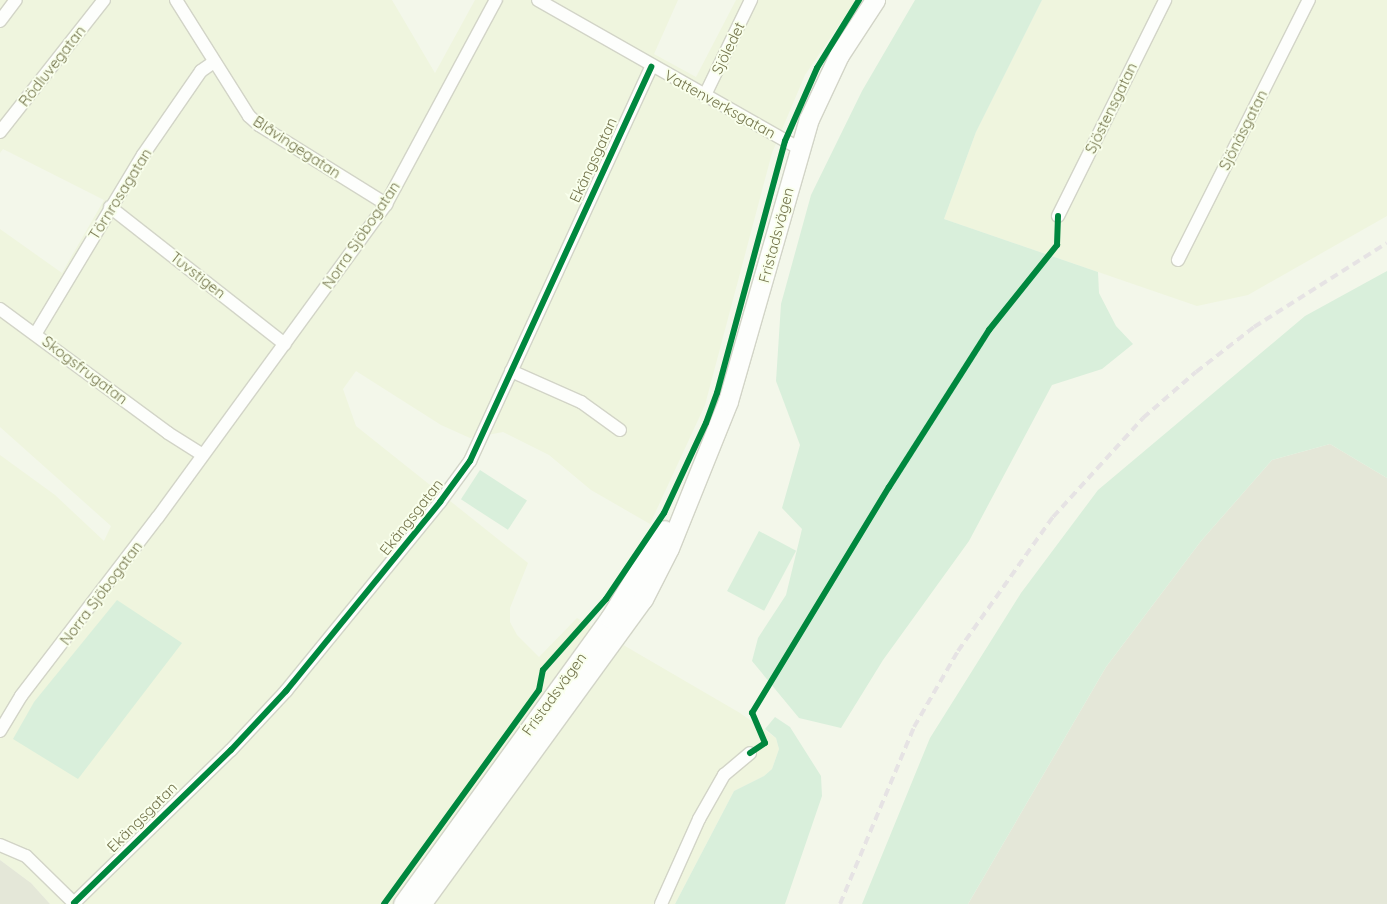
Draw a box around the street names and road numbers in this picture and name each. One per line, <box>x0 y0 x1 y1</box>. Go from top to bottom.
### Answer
street label: Sjöledet <box>708 19 748 77</box>
street label: Rödluvegatan <box>15 22 89 110</box>
street label: Sjöstensgatan <box>1081 60 1141 156</box>
street label: Vattenverksgatan <box>661 66 779 142</box>
street label: Sjönäsgatan <box>1215 87 1271 173</box>
street label: Blåvingegatan <box>250 112 344 182</box>
street label: Ekängsgatan <box>565 115 621 205</box>
street label: Törnrosagatan <box>85 145 155 243</box>
street label: Norra Sjöbogatan <box>318 178 404 292</box>
street label: Fristadsvägen <box>755 185 797 285</box>
street label: Tuvstigen <box>167 248 229 302</box>
street label: Skogsfrugatan <box>39 332 131 408</box>
street label: Ekängsgatan <box>376 475 446 559</box>
street label: Norra Sjöbogatan <box>56 537 146 649</box>
street label: Fristadsvägen <box>518 649 590 739</box>
street label: Ekängsgatan <box>103 778 181 856</box>

